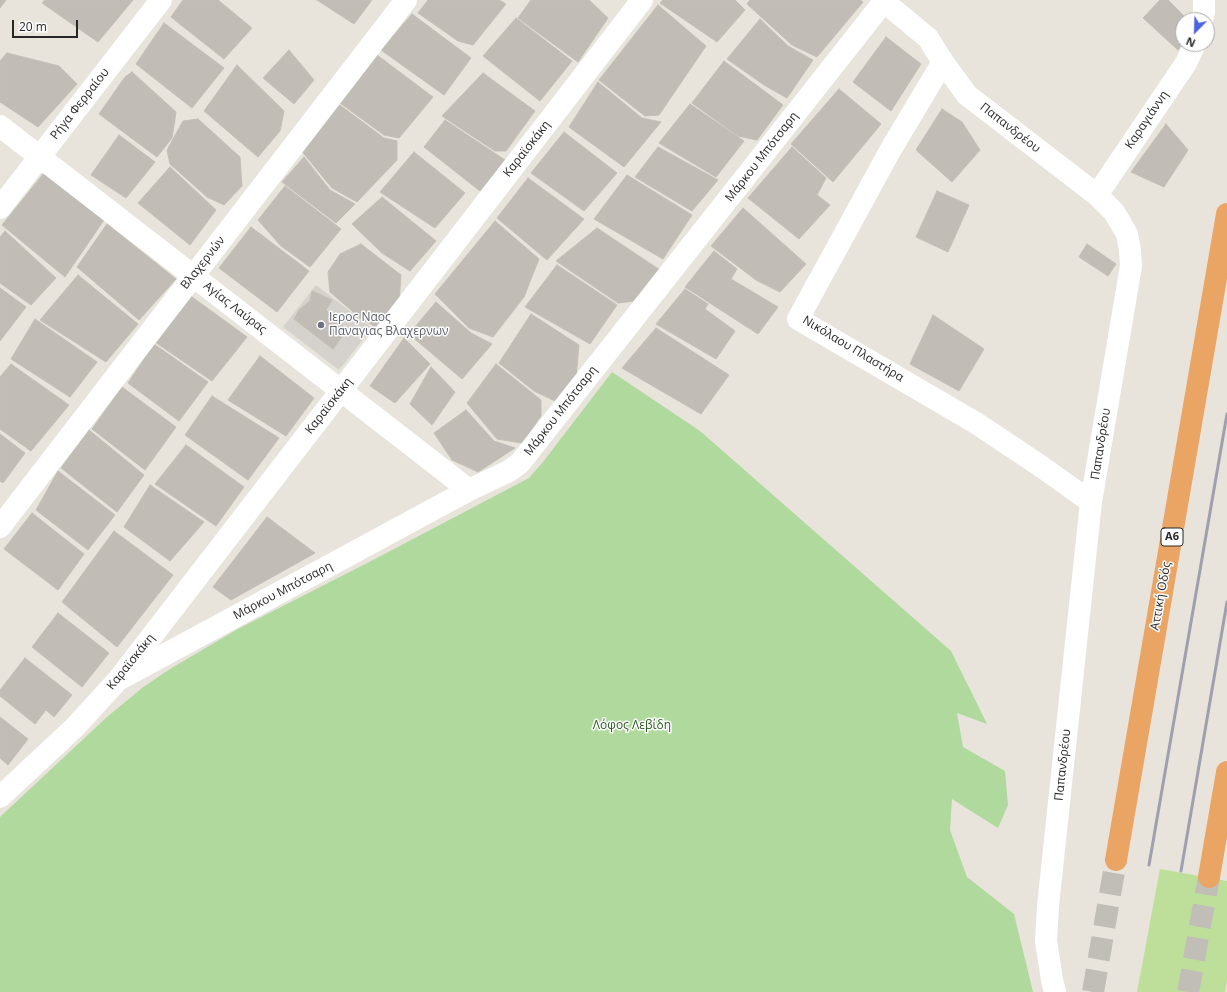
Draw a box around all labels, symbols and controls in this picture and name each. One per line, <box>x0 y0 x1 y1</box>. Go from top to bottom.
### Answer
scale bar <box>14 12 80 38</box>
north arrow <box>1175 12 1215 52</box>
text: 20 m <box>19 18 47 35</box>
text: N <box>1183 34 1198 51</box>
street label: Ρήγα Φερραίου <box>48 65 112 143</box>
street label: Καραγιάννη <box>1122 88 1172 152</box>
street label: Παπανδρέου <box>977 100 1043 156</box>
street label: Μάρκου Μπότσαρη <box>722 109 802 205</box>
street label: Καραϊσκάκη <box>500 118 554 180</box>
street label: Βλαχερνών <box>178 234 228 292</box>
street label: Αγίας Λαύρας <box>201 279 269 337</box>
place label: Ιερος Ναος Παναγιας Βλαχερνων <box>329 311 449 339</box>
street label: Νικόλαου Πλαστήρα <box>800 313 906 385</box>
marker: Ιερος Ναος Παναγιας Βλαχερνων <box>316 320 326 330</box>
street label: Μάρκου Μπότσαρη <box>521 363 601 459</box>
street label: Καραϊσκάκη <box>302 375 356 437</box>
street label: Παπανδρέου <box>1088 407 1114 481</box>
road number: Α6 <box>1161 528 1183 546</box>
street label: Μάρκου Μπότσαρη <box>231 559 335 623</box>
street label: Αττική Οδός <box>1148 561 1174 631</box>
street label: Καραϊσκάκη <box>104 631 158 693</box>
park label: Λόφος Λεβίδη <box>593 719 671 733</box>
street label: Παπανδρέου <box>1052 728 1074 802</box>

